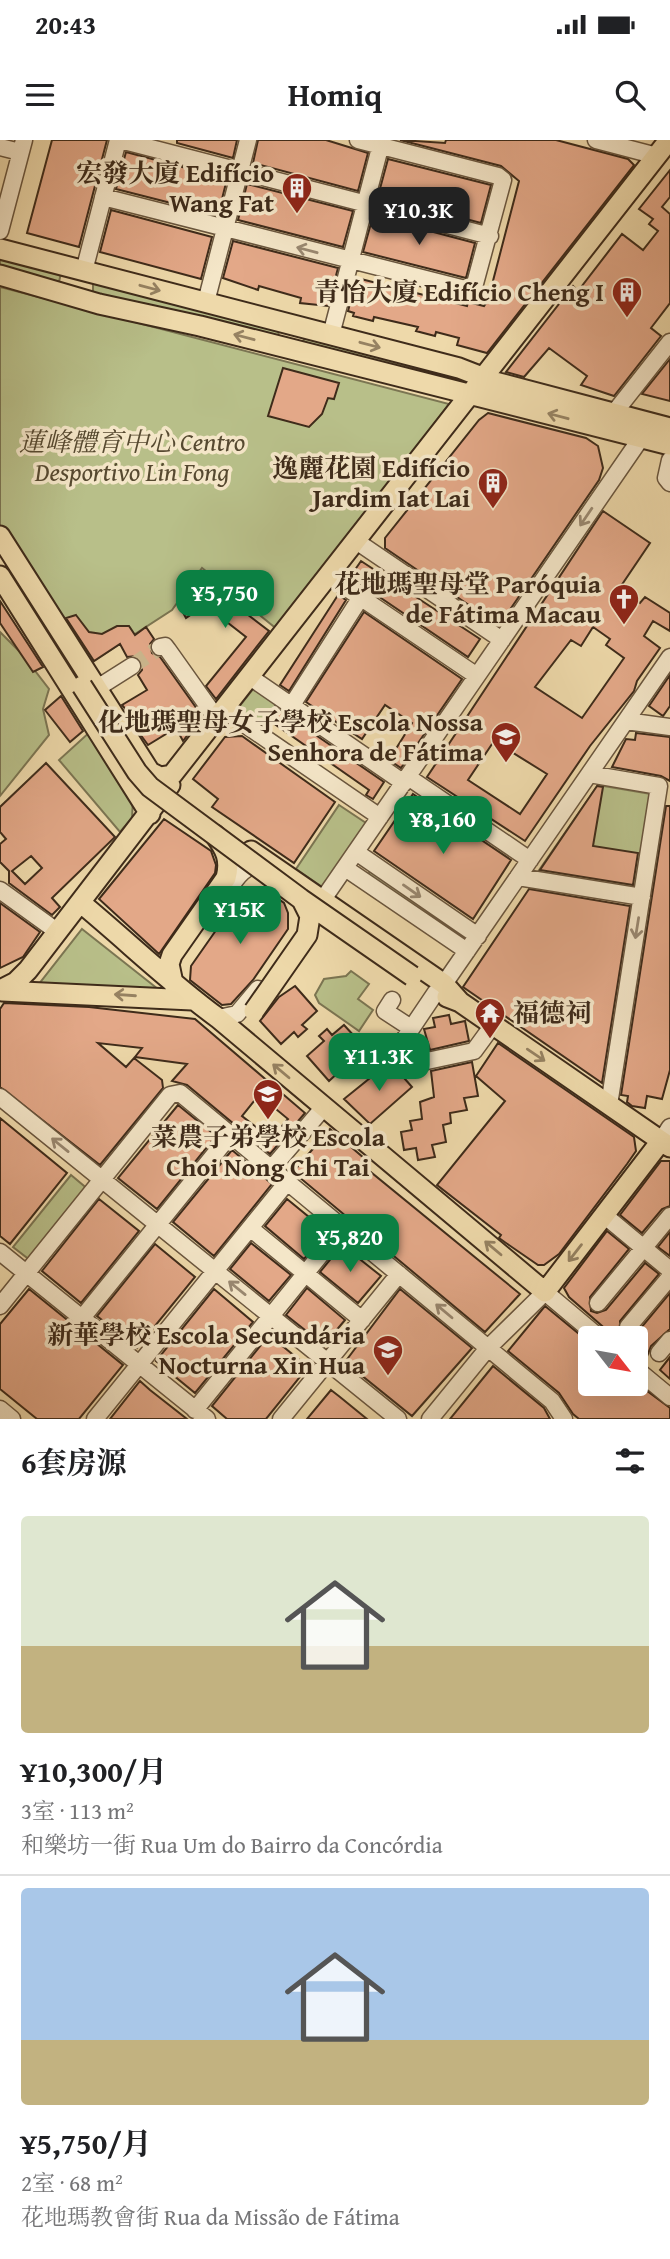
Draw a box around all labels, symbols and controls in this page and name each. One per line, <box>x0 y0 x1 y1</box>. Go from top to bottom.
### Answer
text: 20:43 <box>35 5 96 44</box>
text: Homiq <box>288 71 382 118</box>
icon: menu <box>21 76 59 114</box>
icon: search <box>611 76 649 114</box>
place label: 宏發大廈 Edifício Wang Fat <box>76 153 274 222</box>
building icon: 宏發大廈 Edifício Wang Fat <box>280 171 314 215</box>
pin: ¥10.3K <box>362 188 476 247</box>
text: ¥10.3K <box>385 193 453 226</box>
one-way arrow <box>296 243 319 256</box>
place label: 青怡大廈 Edifício Cheng I <box>314 272 604 311</box>
building icon: 青怡大廈 Edifício Cheng I <box>610 275 644 319</box>
one-way arrow <box>138 282 161 295</box>
one-way arrow <box>233 330 256 343</box>
one-way arrow <box>358 339 381 352</box>
one-way arrow <box>548 409 570 422</box>
park label: 蓮峰體育中心 Centro Desportivo Lin Fong <box>19 422 245 491</box>
place label: 逸麗花園 Edifício Jardim Iat Lai <box>272 448 470 517</box>
building icon: 逸麗花園 Edifício Jardim Iat Lai <box>476 466 510 510</box>
one-way arrow <box>579 507 593 526</box>
place label: 花地瑪聖母堂 Paróquia de Fátima Macau <box>334 564 602 633</box>
pin: ¥5,750 <box>168 570 282 630</box>
text: ¥5,750 <box>192 576 258 609</box>
church icon: 花地瑪聖母堂 Paróquia de Fátima Macau <box>607 582 641 626</box>
place label: 化地瑪聖母女子學校 Escola Nossa Senhora de Fátima <box>98 702 484 771</box>
school or university icon: 化地瑪聖母女子學校 Escola Nossa Senhora de Fátima <box>489 720 523 764</box>
pin: ¥8,160 <box>386 796 500 856</box>
text: ¥8,160 <box>410 802 476 835</box>
one-way arrow <box>402 884 421 898</box>
pin: ¥15K <box>199 886 281 946</box>
text: ¥15K <box>215 892 265 925</box>
one-way arrow <box>630 916 643 939</box>
one-way arrow <box>114 988 137 1001</box>
place label: 福德祠 <box>513 993 591 1032</box>
temple icon: 福德祠 <box>473 996 507 1040</box>
pin: ¥11.3K <box>322 1034 436 1093</box>
text: ¥11.3K <box>345 1039 413 1072</box>
one-way arrow <box>526 1048 545 1062</box>
one-way arrow <box>272 1063 290 1078</box>
school or university icon: 菜農子弟學校 Escola Choi Nong Chi Tai <box>251 1077 285 1121</box>
place label: 菜農子弟學校 Escola Choi Nong Chi Tai <box>151 1117 386 1186</box>
one-way arrow <box>51 1137 69 1153</box>
pin: ¥5,820 <box>293 1214 407 1274</box>
text: ¥5,820 <box>317 1220 383 1253</box>
one-way arrow <box>484 1240 502 1256</box>
one-way arrow <box>567 1244 582 1262</box>
one-way arrow <box>228 1281 246 1296</box>
one-way arrow <box>435 1303 453 1319</box>
place label: 新華學校 Escola Secundária Nocturna Xin Hua <box>47 1315 366 1384</box>
north arrow <box>578 1326 648 1396</box>
map controls <box>578 1326 648 1396</box>
school or university icon: 新華學校 Escola Secundária Nocturna Xin Hua <box>371 1333 405 1377</box>
text: 6套房源 <box>21 1440 127 1484</box>
icon: filters <box>611 1442 649 1480</box>
icon: home <box>272 1562 398 1688</box>
text: ¥10,300/月 <box>21 1749 167 1793</box>
text: 3室 · 113 m² <box>21 1794 134 1827</box>
text: 和樂坊一街 Rua Um do Bairro da Concórdia <box>21 1828 443 1861</box>
icon: home <box>272 1934 398 2060</box>
text: ¥5,750/月 <box>21 2121 152 2165</box>
text: 2室 · 68 m² <box>21 2166 123 2199</box>
text: 花地瑪教會街 Rua da Missão de Fátima <box>21 2200 400 2233</box>

